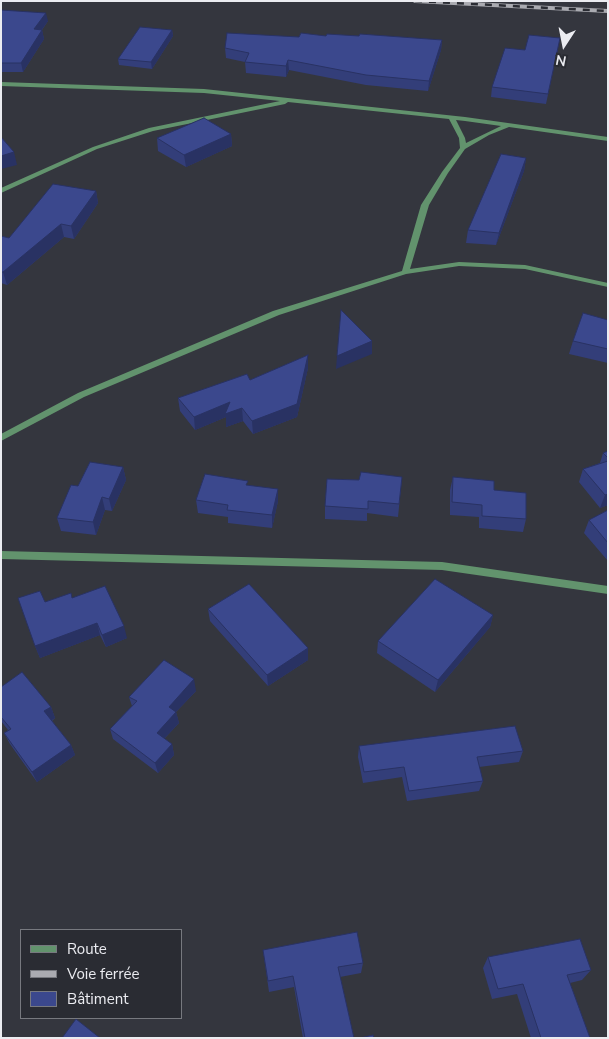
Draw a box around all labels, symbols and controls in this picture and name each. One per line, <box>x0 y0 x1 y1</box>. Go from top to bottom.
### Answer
north arrow <box>539 20 589 70</box>
text: N <box>554 50 568 71</box>
legend <box>20 929 182 1019</box>
text: Route <box>67 939 107 959</box>
text: Voie ferrée <box>67 964 139 984</box>
text: Bâtiment <box>67 989 128 1009</box>

